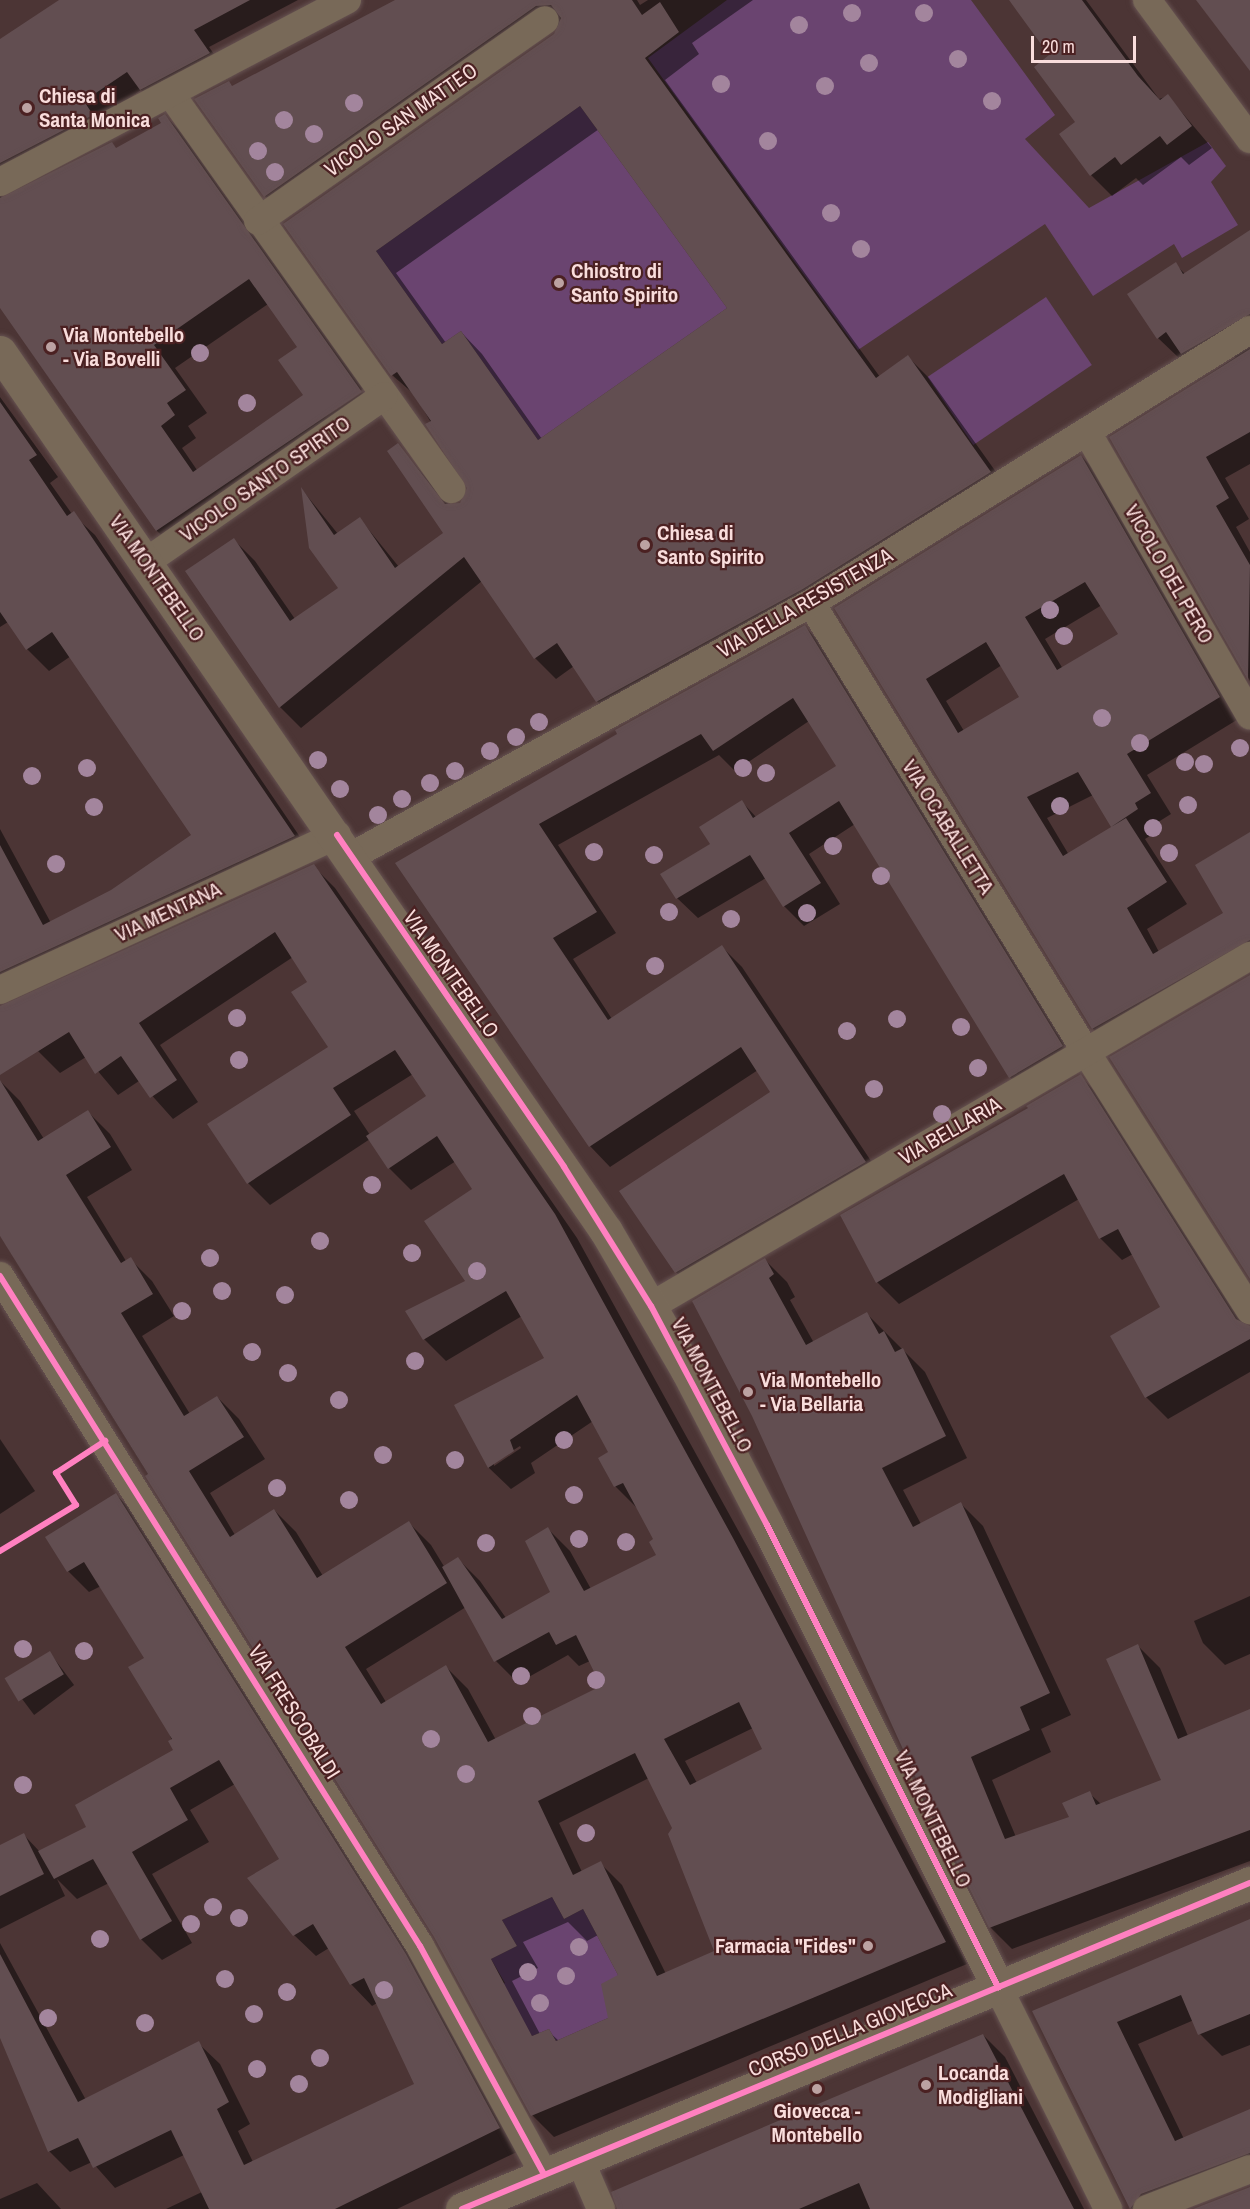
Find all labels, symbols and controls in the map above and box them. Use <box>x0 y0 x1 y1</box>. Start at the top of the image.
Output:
scale bar <box>1034 24 1139 62</box>
text: 20 m <box>1042 34 1075 59</box>
street label: VICOLO SAN MATTEO <box>320 58 482 182</box>
place label: Chiesa di Santa Monica <box>39 83 150 133</box>
marker: Chiesa di Santa Monica <box>20 101 34 115</box>
place label: Chiostro di Santo Spirito <box>571 258 678 308</box>
marker: Chiostro di Santo Spirito <box>552 276 566 290</box>
place label: Via Montebello - Via Bovelli <box>63 322 184 372</box>
marker: Via Montebello - Via Bovelli <box>44 340 58 354</box>
street label: VICOLO SANTO SPIRITO <box>175 411 355 547</box>
street label: VICOLO DEL PERO <box>1119 500 1219 648</box>
street label: VIA MONTEBELLO <box>104 509 210 647</box>
place label: Chiesa di Santo Spirito <box>657 520 764 570</box>
marker: Chiesa di Santo Spirito <box>638 538 652 552</box>
street label: VIA DELLA RESISTENZA <box>712 542 898 664</box>
street label: VIA OCABALLETTA <box>896 755 1000 899</box>
street label: VIA MENTANA <box>110 876 226 948</box>
street label: VIA MONTEBELLO <box>398 905 504 1043</box>
street label: VIA BELLARIA <box>894 1091 1006 1171</box>
street label: VIA MONTEBELLO <box>666 1313 758 1457</box>
place label: Via Montebello - Via Bellaria <box>760 1367 881 1417</box>
marker: Via Montebello - Via Bellaria <box>741 1385 755 1399</box>
street label: VIA FRESCOBALDI <box>242 1640 346 1784</box>
street label: VIA MONTEBELLO <box>889 1746 977 1892</box>
place label: Farmacia "Fides" <box>715 1933 856 1959</box>
marker: Farmacia "Fides" <box>861 1939 875 1953</box>
street label: CORSO DELLA GIOVECCA <box>744 1977 956 2083</box>
place label: Locanda Modigliani <box>938 2060 1023 2110</box>
marker: Locanda Modigliani <box>919 2078 933 2092</box>
marker: Giovecca - Montebello <box>810 2082 824 2096</box>
place label: Giovecca - Montebello <box>772 2098 862 2148</box>

